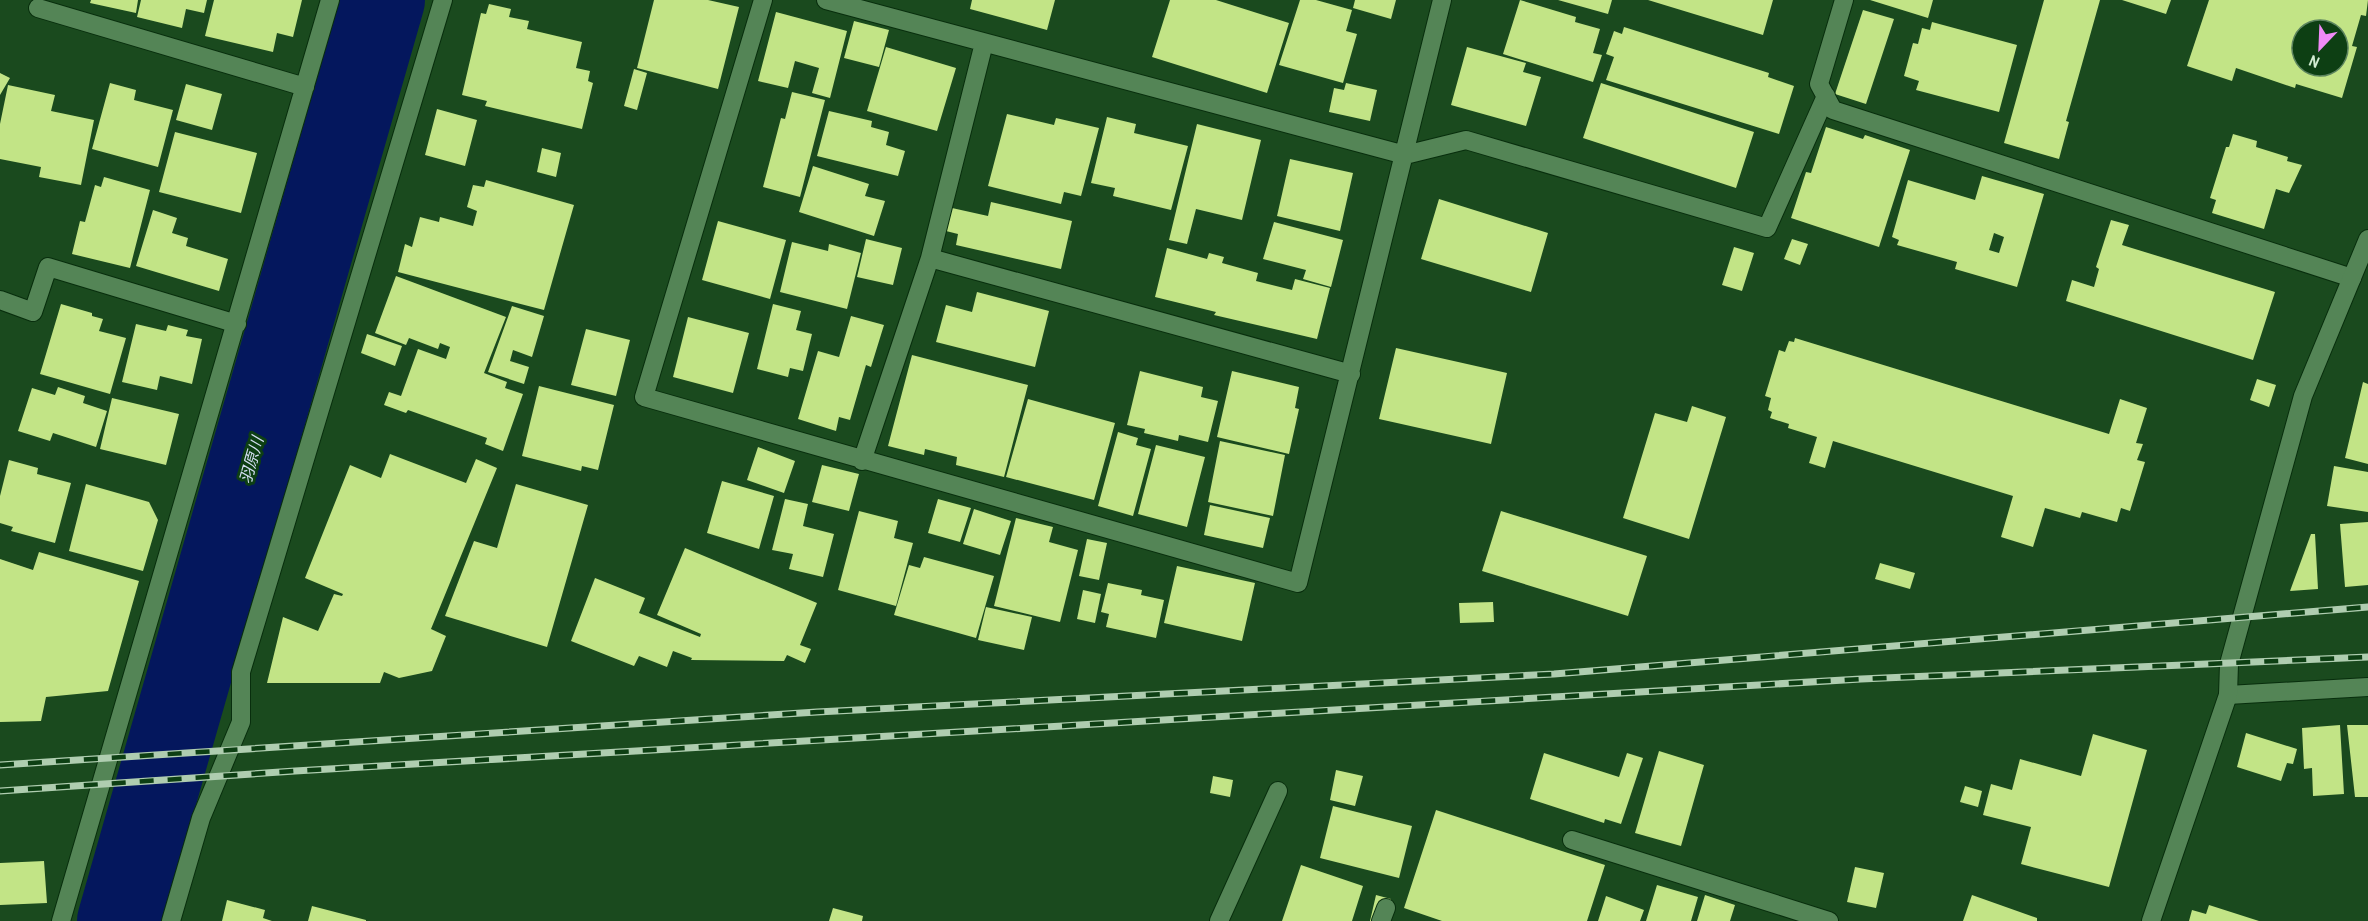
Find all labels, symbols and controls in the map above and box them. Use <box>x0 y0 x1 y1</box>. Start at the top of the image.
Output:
north arrow <box>2290 18 2350 78</box>
text: N <box>2305 50 2323 74</box>
water label: 羽原川 <box>234 432 269 486</box>

